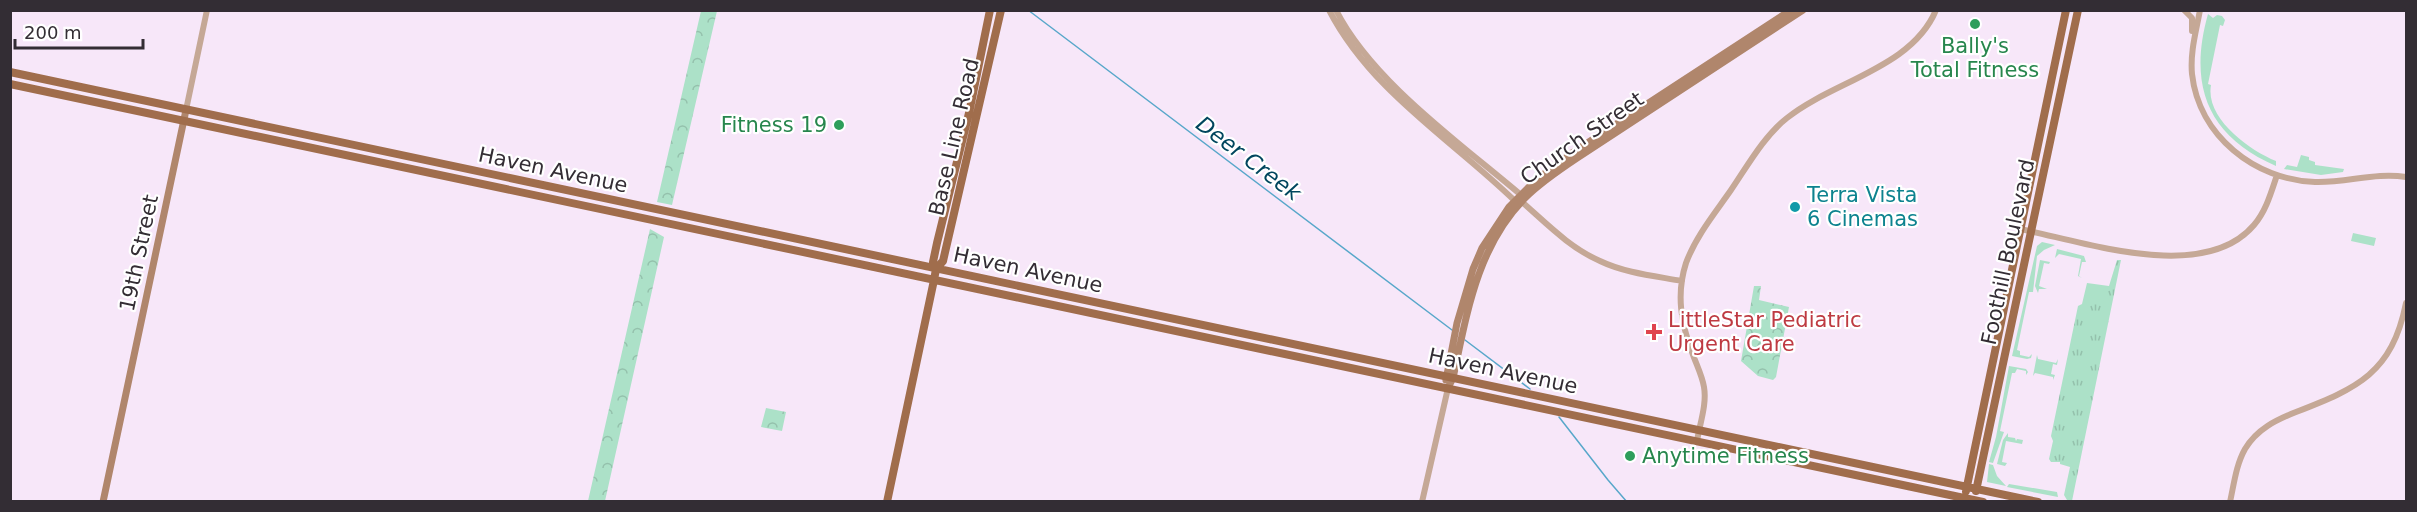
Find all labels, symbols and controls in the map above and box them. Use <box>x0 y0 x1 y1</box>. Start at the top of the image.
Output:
scale bar <box>15 12 142 50</box>
marker: Bally's Total Fitness <box>1968 17 1982 31</box>
text: 200 m <box>24 22 82 43</box>
place label: Bally's Total Fitness <box>1910 34 2039 82</box>
street label: Base Line Road <box>924 56 984 218</box>
street label: Church Street <box>1516 87 1648 189</box>
water label: Deer Creek <box>1192 111 1307 207</box>
place label: Fitness 19 <box>721 113 827 137</box>
marker: Fitness 19 <box>832 118 846 132</box>
street label: Haven Avenue <box>476 142 630 198</box>
street label: Foothill Boulevard <box>1977 157 2039 347</box>
place label: Terra Vista 6 Cinemas <box>1806 183 1918 231</box>
street label: 19th Street <box>115 192 163 314</box>
marker: Terra Vista 6 Cinemas <box>1788 200 1802 214</box>
street label: Haven Avenue <box>951 242 1105 298</box>
place label: LittleStar Pediatric Urgent Care <box>1668 308 1862 356</box>
marker: LittleStar Pediatric Urgent Care <box>1645 323 1663 341</box>
street label: Haven Avenue <box>1426 343 1580 399</box>
place label: Anytime Fitness <box>1642 444 1809 468</box>
marker: Anytime Fitness <box>1623 449 1637 463</box>

